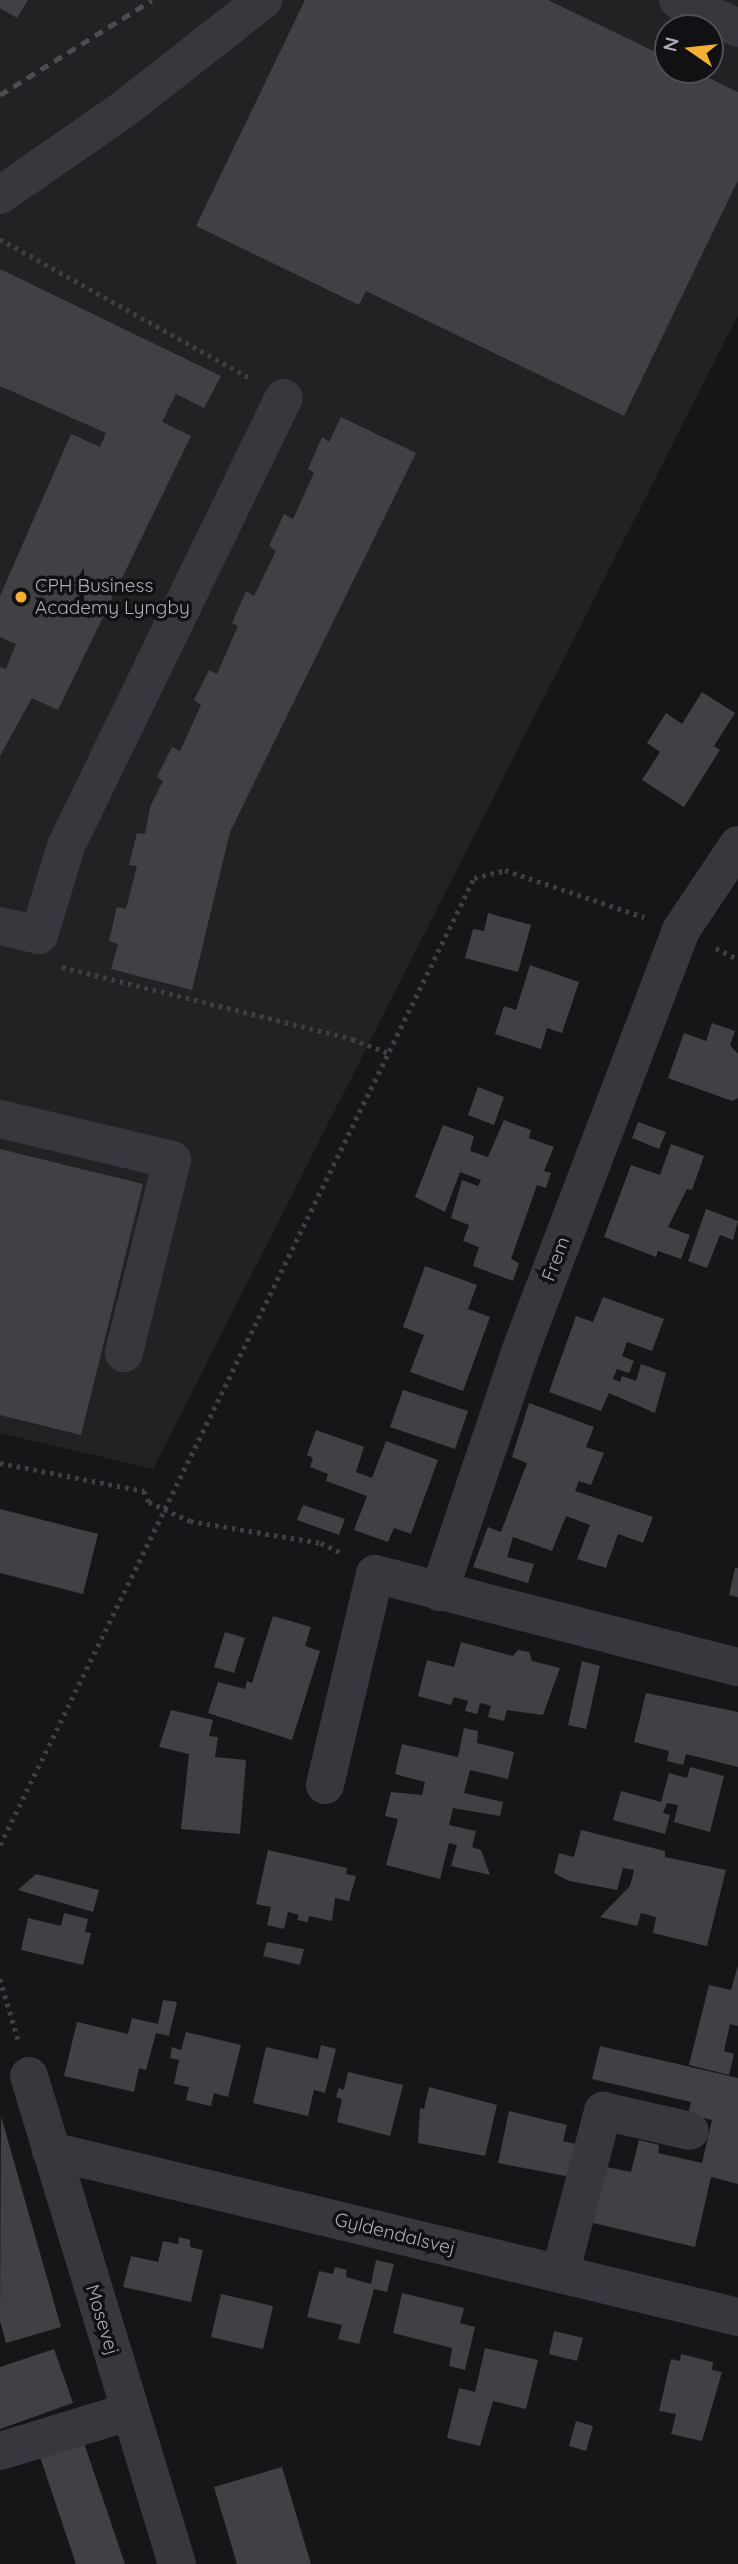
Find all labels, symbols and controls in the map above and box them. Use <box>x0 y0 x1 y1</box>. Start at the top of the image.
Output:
north arrow <box>654 14 724 84</box>
text: N <box>657 35 684 54</box>
place label: CPH Business Academy Lyngby <box>35 575 190 619</box>
marker: CPH Business Academy Lyngby <box>13 589 29 605</box>
street label: Frem <box>537 1234 575 1284</box>
street label: Gyldendalsvej <box>332 2208 458 2260</box>
street label: Mosevej <box>80 2282 124 2358</box>

